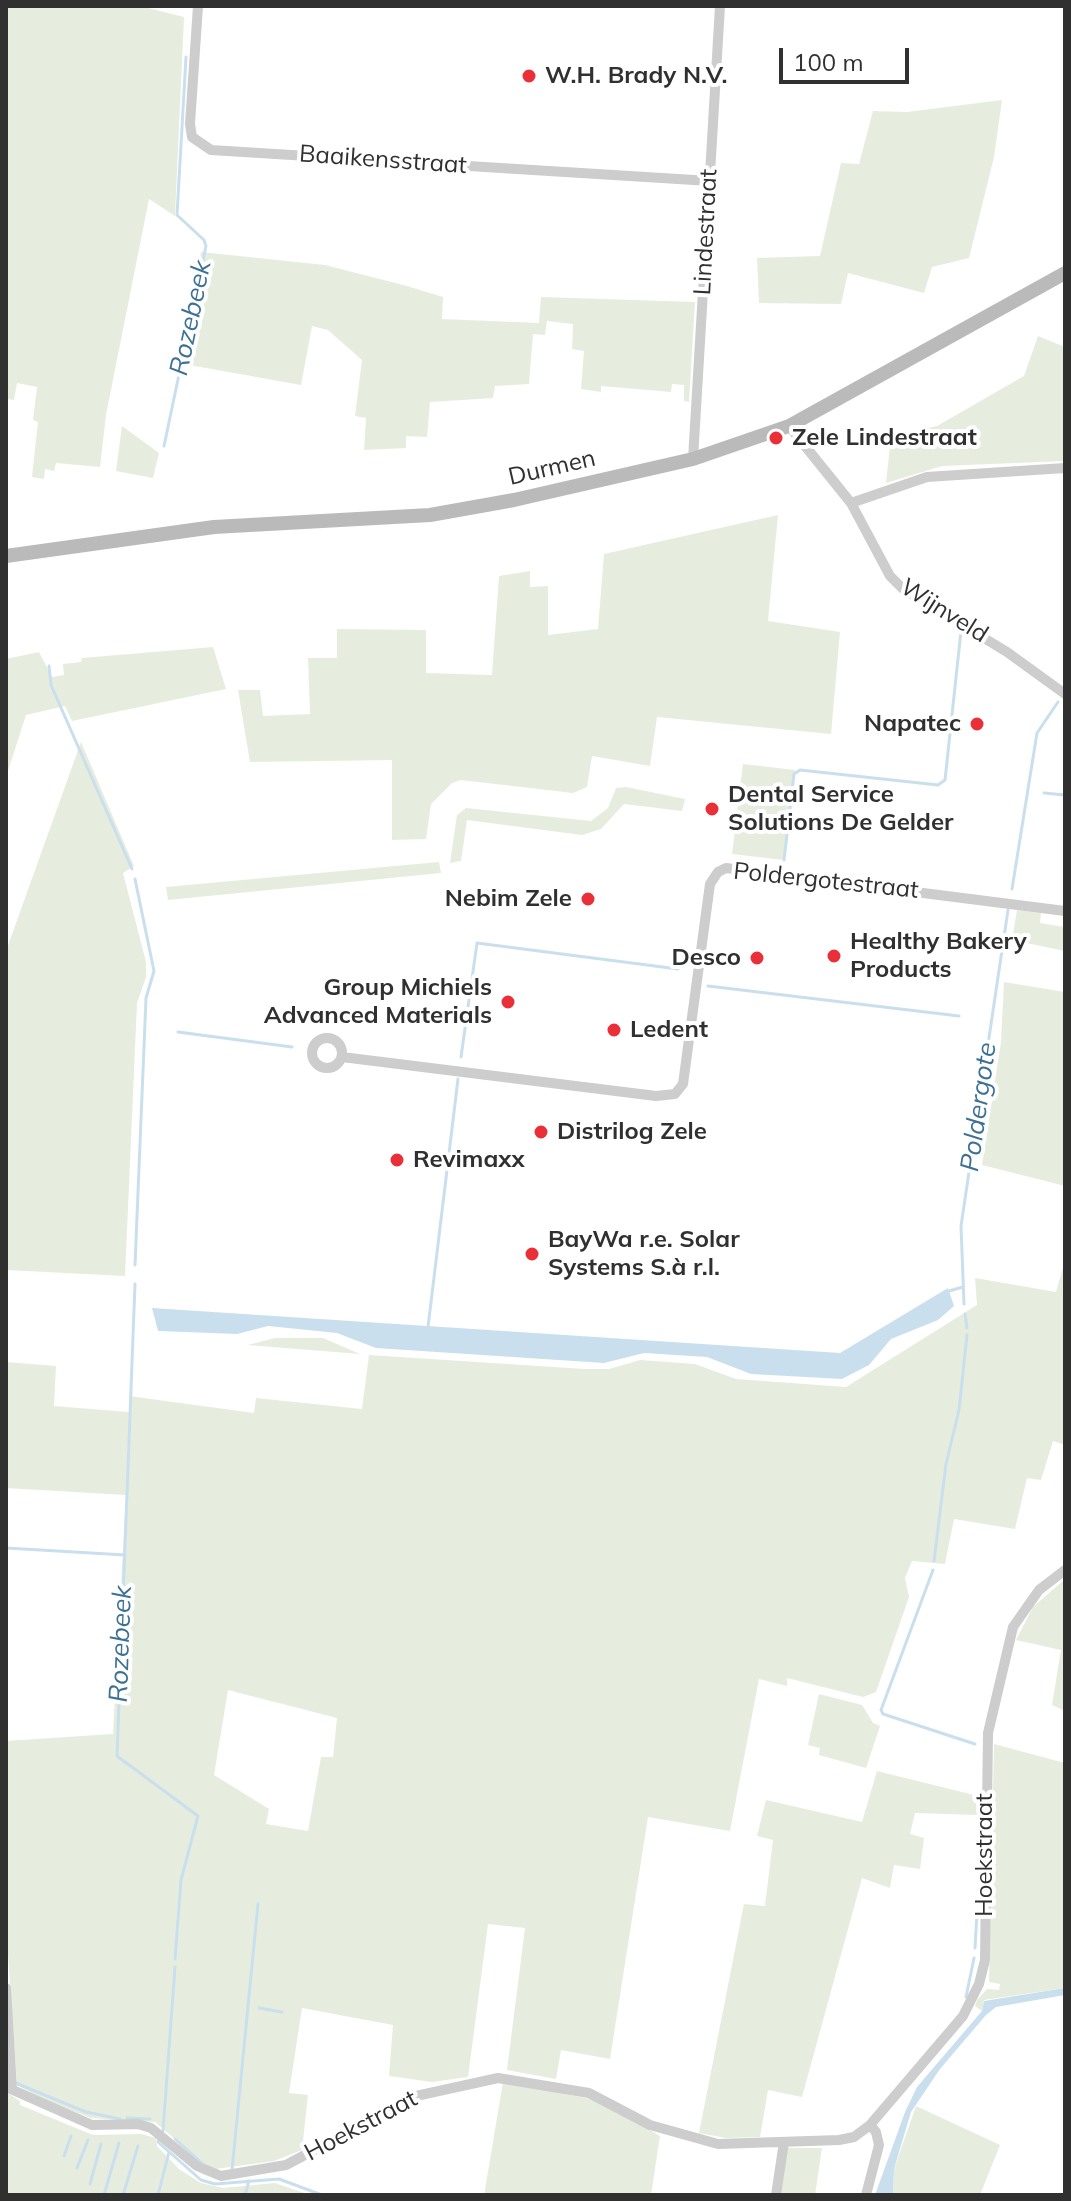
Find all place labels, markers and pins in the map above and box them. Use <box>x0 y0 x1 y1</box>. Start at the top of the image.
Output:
place label: W.H. Brady N.V. <box>545 62 728 90</box>
marker: W.H. Brady N.V. <box>520 67 538 85</box>
place label: Zele Lindestraat <box>792 424 977 452</box>
marker: Zele Lindestraat <box>767 429 785 447</box>
place label: Napatec <box>864 710 961 738</box>
marker: Napatec <box>968 715 986 733</box>
place label: Dental Service Solutions De Gelder <box>728 781 954 837</box>
marker: Dental Service Solutions De Gelder <box>703 800 721 818</box>
place label: Nebim Zele <box>445 885 572 913</box>
marker: Nebim Zele <box>579 890 597 908</box>
place label: Healthy Bakery Products <box>850 928 1027 984</box>
place label: Desco <box>671 944 741 972</box>
marker: Healthy Bakery Products <box>825 947 843 965</box>
marker: Desco <box>748 949 766 967</box>
place label: Group Michiels Advanced Materials <box>264 974 492 1030</box>
marker: Group Michiels Advanced Materials <box>499 993 517 1011</box>
place label: Ledent <box>630 1016 708 1044</box>
marker: Ledent <box>605 1021 623 1039</box>
place label: Distrilog Zele <box>557 1118 707 1146</box>
marker: Distrilog Zele <box>532 1123 550 1141</box>
place label: Revimaxx <box>413 1146 525 1174</box>
marker: Revimaxx <box>388 1151 406 1169</box>
place label: BayWa r.e. Solar Systems S.à r.l. <box>548 1226 740 1282</box>
marker: BayWa r.e. Solar Systems S.à r.l. <box>523 1245 541 1263</box>

